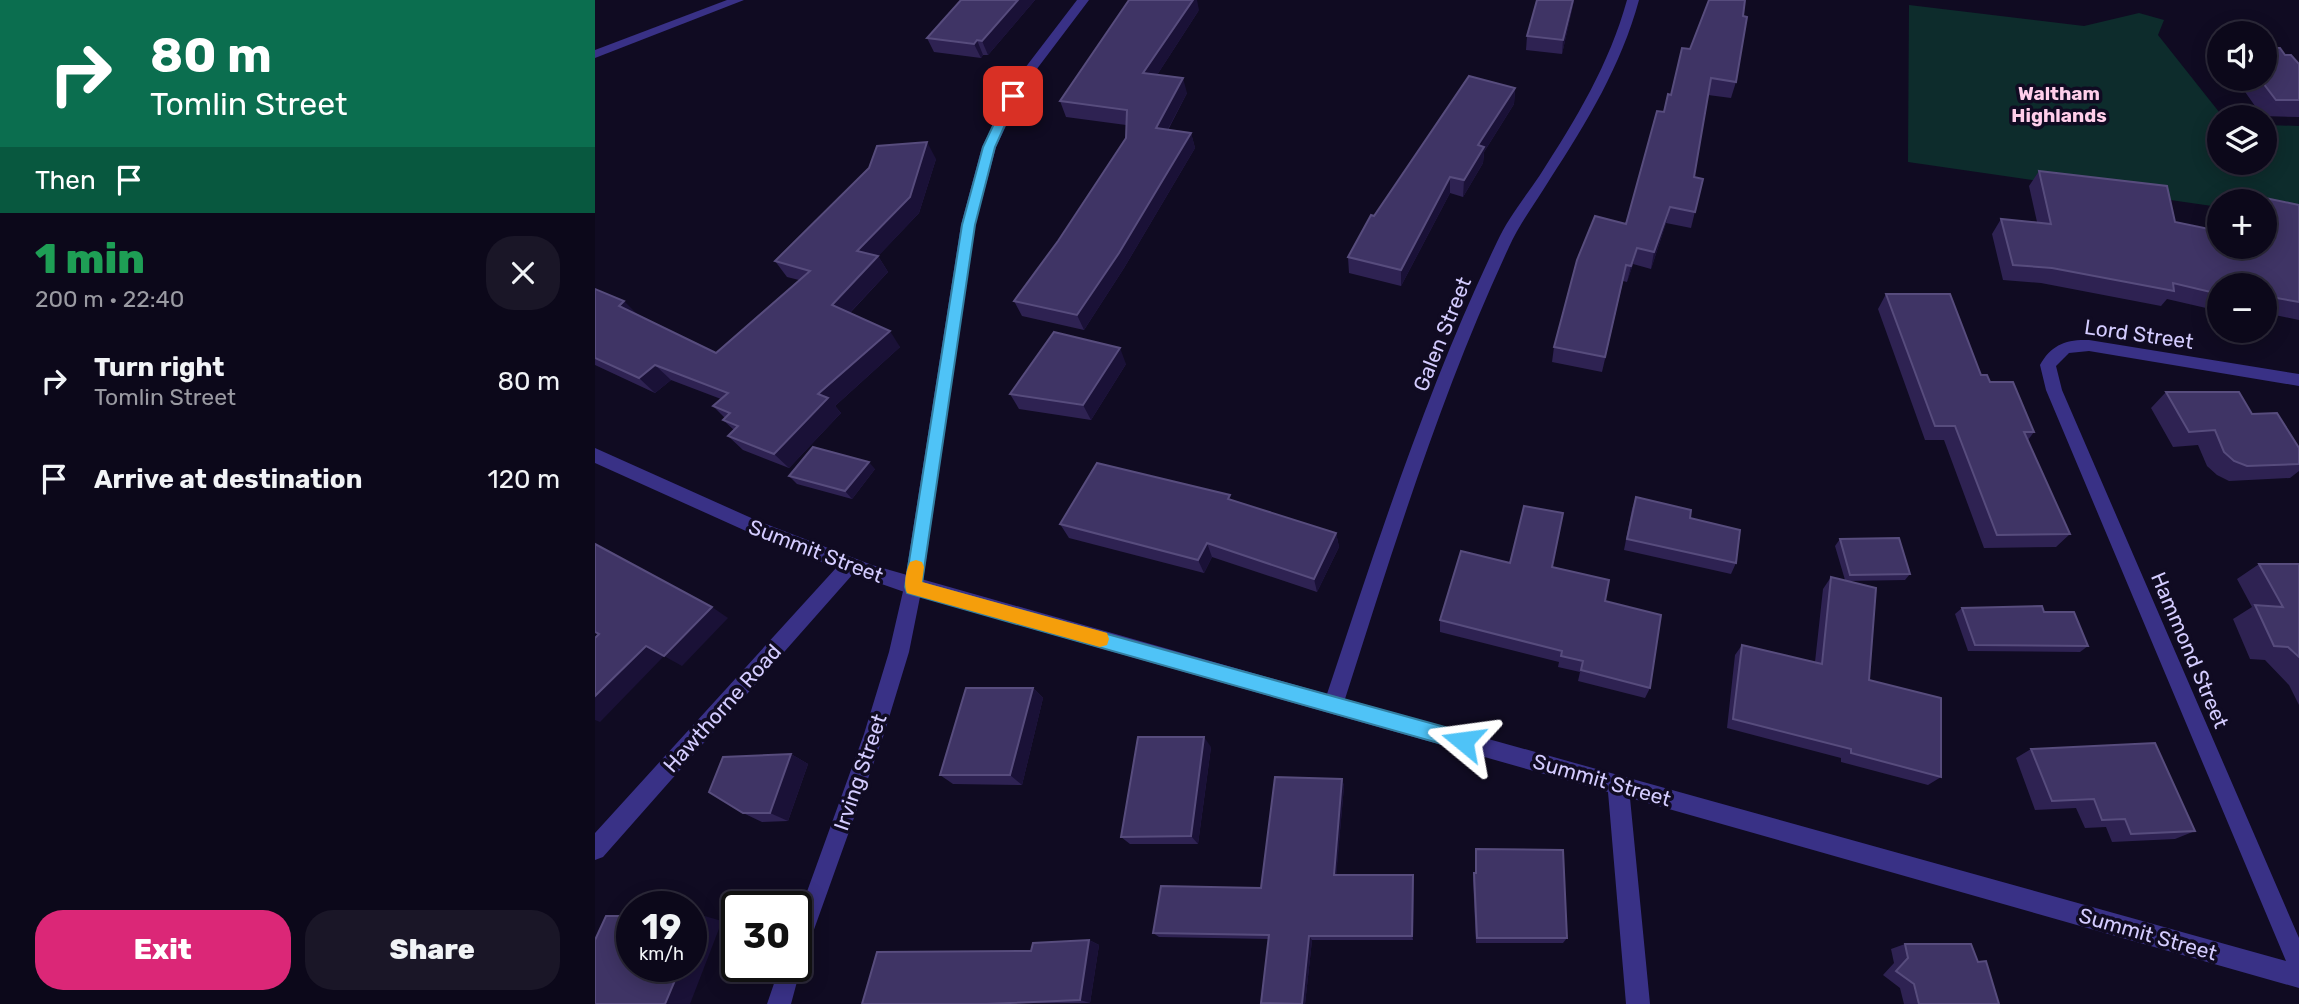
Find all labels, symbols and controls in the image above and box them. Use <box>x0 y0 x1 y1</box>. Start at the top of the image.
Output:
map controls <box>2207 21 2277 343</box>
button: sound <box>2207 21 2277 91</box>
text: 80 m <box>150 26 272 84</box>
icon: right <box>35 28 126 119</box>
pin <box>983 66 1043 126</box>
icon: arrive <box>994 77 1032 115</box>
district label: Waltham Highlands <box>2011 82 2107 127</box>
text: Tomlin Street <box>150 85 348 123</box>
button: layers <box>2207 105 2277 175</box>
icon: arrive <box>110 161 148 199</box>
text: Then <box>35 165 96 196</box>
button: + <box>2207 189 2277 259</box>
text: 1 min <box>35 234 145 284</box>
button: close <box>486 236 560 310</box>
street label: Galen Street <box>1408 273 1476 395</box>
button: − <box>2207 273 2277 343</box>
text: 200 m · 22:40 <box>35 285 184 313</box>
street label: Lord Street <box>2083 314 2195 354</box>
text: Turn right <box>94 352 224 383</box>
icon: right <box>35 362 73 400</box>
text: 80 m <box>497 366 560 397</box>
text: Tomlin Street <box>94 383 236 411</box>
icon: arrive <box>35 460 73 498</box>
text: Arrive at destination <box>94 464 362 495</box>
text: 120 m <box>488 464 560 495</box>
street label: Summit Street <box>745 514 887 588</box>
street label: Hammond Street <box>2146 568 2234 732</box>
street label: Hawthorne Road <box>658 639 786 777</box>
position arrow <box>1426 704 1500 778</box>
street label: Irving Street <box>828 710 892 834</box>
street label: Summit Street <box>1530 748 1674 812</box>
speed limit sign: 30 <box>721 891 812 982</box>
street label: Summit Street <box>2076 902 2220 966</box>
text: 19 <box>642 906 681 948</box>
button: Exit <box>35 910 291 990</box>
button: Share <box>305 910 560 990</box>
text: km/h <box>639 943 684 965</box>

